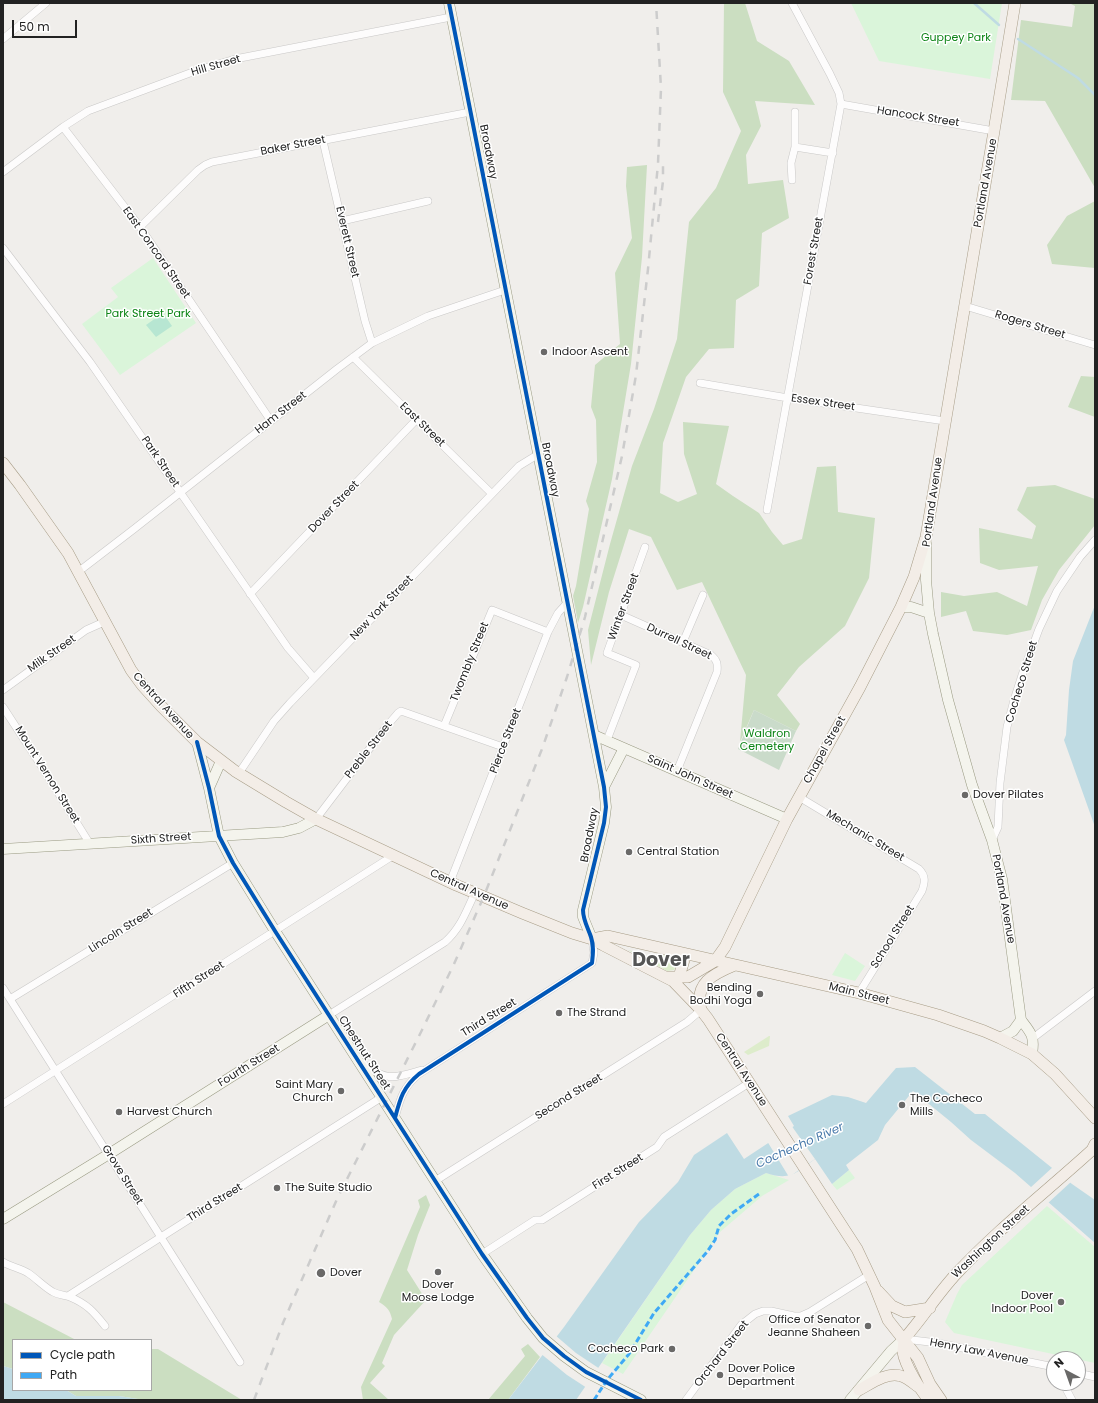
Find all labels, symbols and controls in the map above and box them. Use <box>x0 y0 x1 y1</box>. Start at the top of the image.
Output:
scale bar <box>14 12 79 38</box>
text: 50 m <box>19 18 50 35</box>
park label: Guppey Park <box>921 31 991 45</box>
street label: Hill Street <box>190 53 242 79</box>
street label: Hancock Street <box>876 104 960 130</box>
street label: Broadway <box>476 124 500 180</box>
street label: Baker Street <box>259 133 327 159</box>
street label: Portland Avenue <box>972 137 1000 229</box>
street label: East Concord Street <box>119 205 193 301</box>
street label: Everett Street <box>332 205 362 279</box>
street label: Forest Street <box>802 216 826 286</box>
park label: Park Street Park <box>105 307 191 321</box>
street label: Rogers Street <box>993 308 1067 342</box>
place label: Indoor Ascent <box>552 345 628 359</box>
marker: Indoor Ascent <box>539 347 549 357</box>
street label: Ham Street <box>253 389 309 437</box>
street label: Essex Street <box>790 392 856 414</box>
street label: East Street <box>397 400 447 450</box>
street label: Park Street <box>138 434 182 490</box>
street label: Broadway <box>538 442 562 498</box>
street label: Portland Avenue <box>920 456 946 548</box>
street label: Dover Street <box>306 478 362 536</box>
street label: Winter Street <box>606 572 642 642</box>
street label: New York Street <box>348 573 416 643</box>
street label: Twombly Street <box>448 620 492 704</box>
street label: Durrell Street <box>644 621 714 663</box>
street label: Milk Street <box>25 633 79 675</box>
street label: Cocheco Street <box>1003 639 1041 725</box>
street label: Central Avenue <box>130 670 196 742</box>
street label: Pierce Street <box>488 707 524 775</box>
street label: Chapel Street <box>801 714 849 786</box>
street label: Preble Street <box>342 719 396 781</box>
street label: Mount Vernon Street <box>12 724 82 826</box>
park label: Waldron Cemetery <box>740 727 794 753</box>
street label: Saint John Street <box>645 752 735 802</box>
place label: Dover Pilates <box>973 788 1044 802</box>
marker: Dover Pilates <box>960 790 970 800</box>
street label: Broadway <box>578 807 602 863</box>
street label: Mechanic Street <box>823 807 907 865</box>
street label: Sixth Street <box>130 830 192 848</box>
place label: Central Station <box>637 845 719 859</box>
marker: Central Station <box>624 847 634 857</box>
street label: Portland Avenue <box>989 853 1017 945</box>
street label: Central Avenue <box>428 867 510 913</box>
street label: School Street <box>868 903 918 971</box>
street label: Lincoln Street <box>87 906 155 956</box>
district label: Dover <box>632 950 690 972</box>
street label: Fifth Street <box>171 959 227 1001</box>
street label: Main Street <box>827 980 891 1008</box>
place label: Bending Bodhi Yoga <box>690 981 752 1007</box>
marker: Bending Bodhi Yoga <box>755 989 765 999</box>
street label: Third Street <box>459 996 519 1040</box>
place label: The Strand <box>567 1006 626 1020</box>
marker: The Strand <box>554 1008 564 1018</box>
street label: Chestnut Street <box>335 1014 393 1092</box>
street label: Central Avenue <box>712 1031 770 1109</box>
street label: Fourth Street <box>216 1042 282 1090</box>
street label: Second Street <box>533 1071 605 1123</box>
place label: Saint Mary Church <box>275 1078 333 1104</box>
marker: Saint Mary Church <box>336 1086 346 1096</box>
place label: The Cocheco Mills <box>910 1092 983 1118</box>
marker: The Cocheco Mills <box>897 1100 907 1110</box>
place label: Harvest Church <box>127 1105 212 1119</box>
marker: Harvest Church <box>114 1107 124 1117</box>
water label: Cochecho River <box>754 1120 846 1172</box>
street label: Grove Street <box>98 1143 146 1207</box>
street label: First Street <box>590 1151 646 1193</box>
street label: Third Street <box>185 1181 245 1225</box>
place label: The Suite Studio <box>285 1181 372 1195</box>
marker: The Suite Studio <box>272 1183 282 1193</box>
street label: Washington Street <box>949 1203 1033 1281</box>
place label: Dover <box>330 1266 362 1280</box>
marker: Dover <box>315 1267 327 1279</box>
marker: Dover Moose Lodge <box>433 1267 443 1277</box>
place label: Dover Moose Lodge <box>402 1278 474 1304</box>
place label: Dover Indoor Pool <box>992 1289 1053 1315</box>
marker: Dover Indoor Pool <box>1056 1297 1066 1307</box>
place label: Office of Senator Jeanne Shaheen <box>767 1313 860 1339</box>
street label: Orchard Street <box>692 1318 752 1390</box>
marker: Office of Senator Jeanne Shaheen <box>863 1321 873 1331</box>
street label: Henry Law Avenue <box>929 1336 1029 1368</box>
legend <box>12 1339 152 1391</box>
place label: Cocheco Park <box>588 1342 664 1356</box>
marker: Cocheco Park <box>667 1344 677 1354</box>
text: Cycle path <box>50 1346 115 1363</box>
north arrow <box>1046 1351 1086 1391</box>
text: N <box>1050 1354 1067 1371</box>
place label: Dover Police Department <box>728 1362 795 1388</box>
text: Path <box>50 1366 77 1383</box>
marker: Dover Police Department <box>715 1370 725 1380</box>

